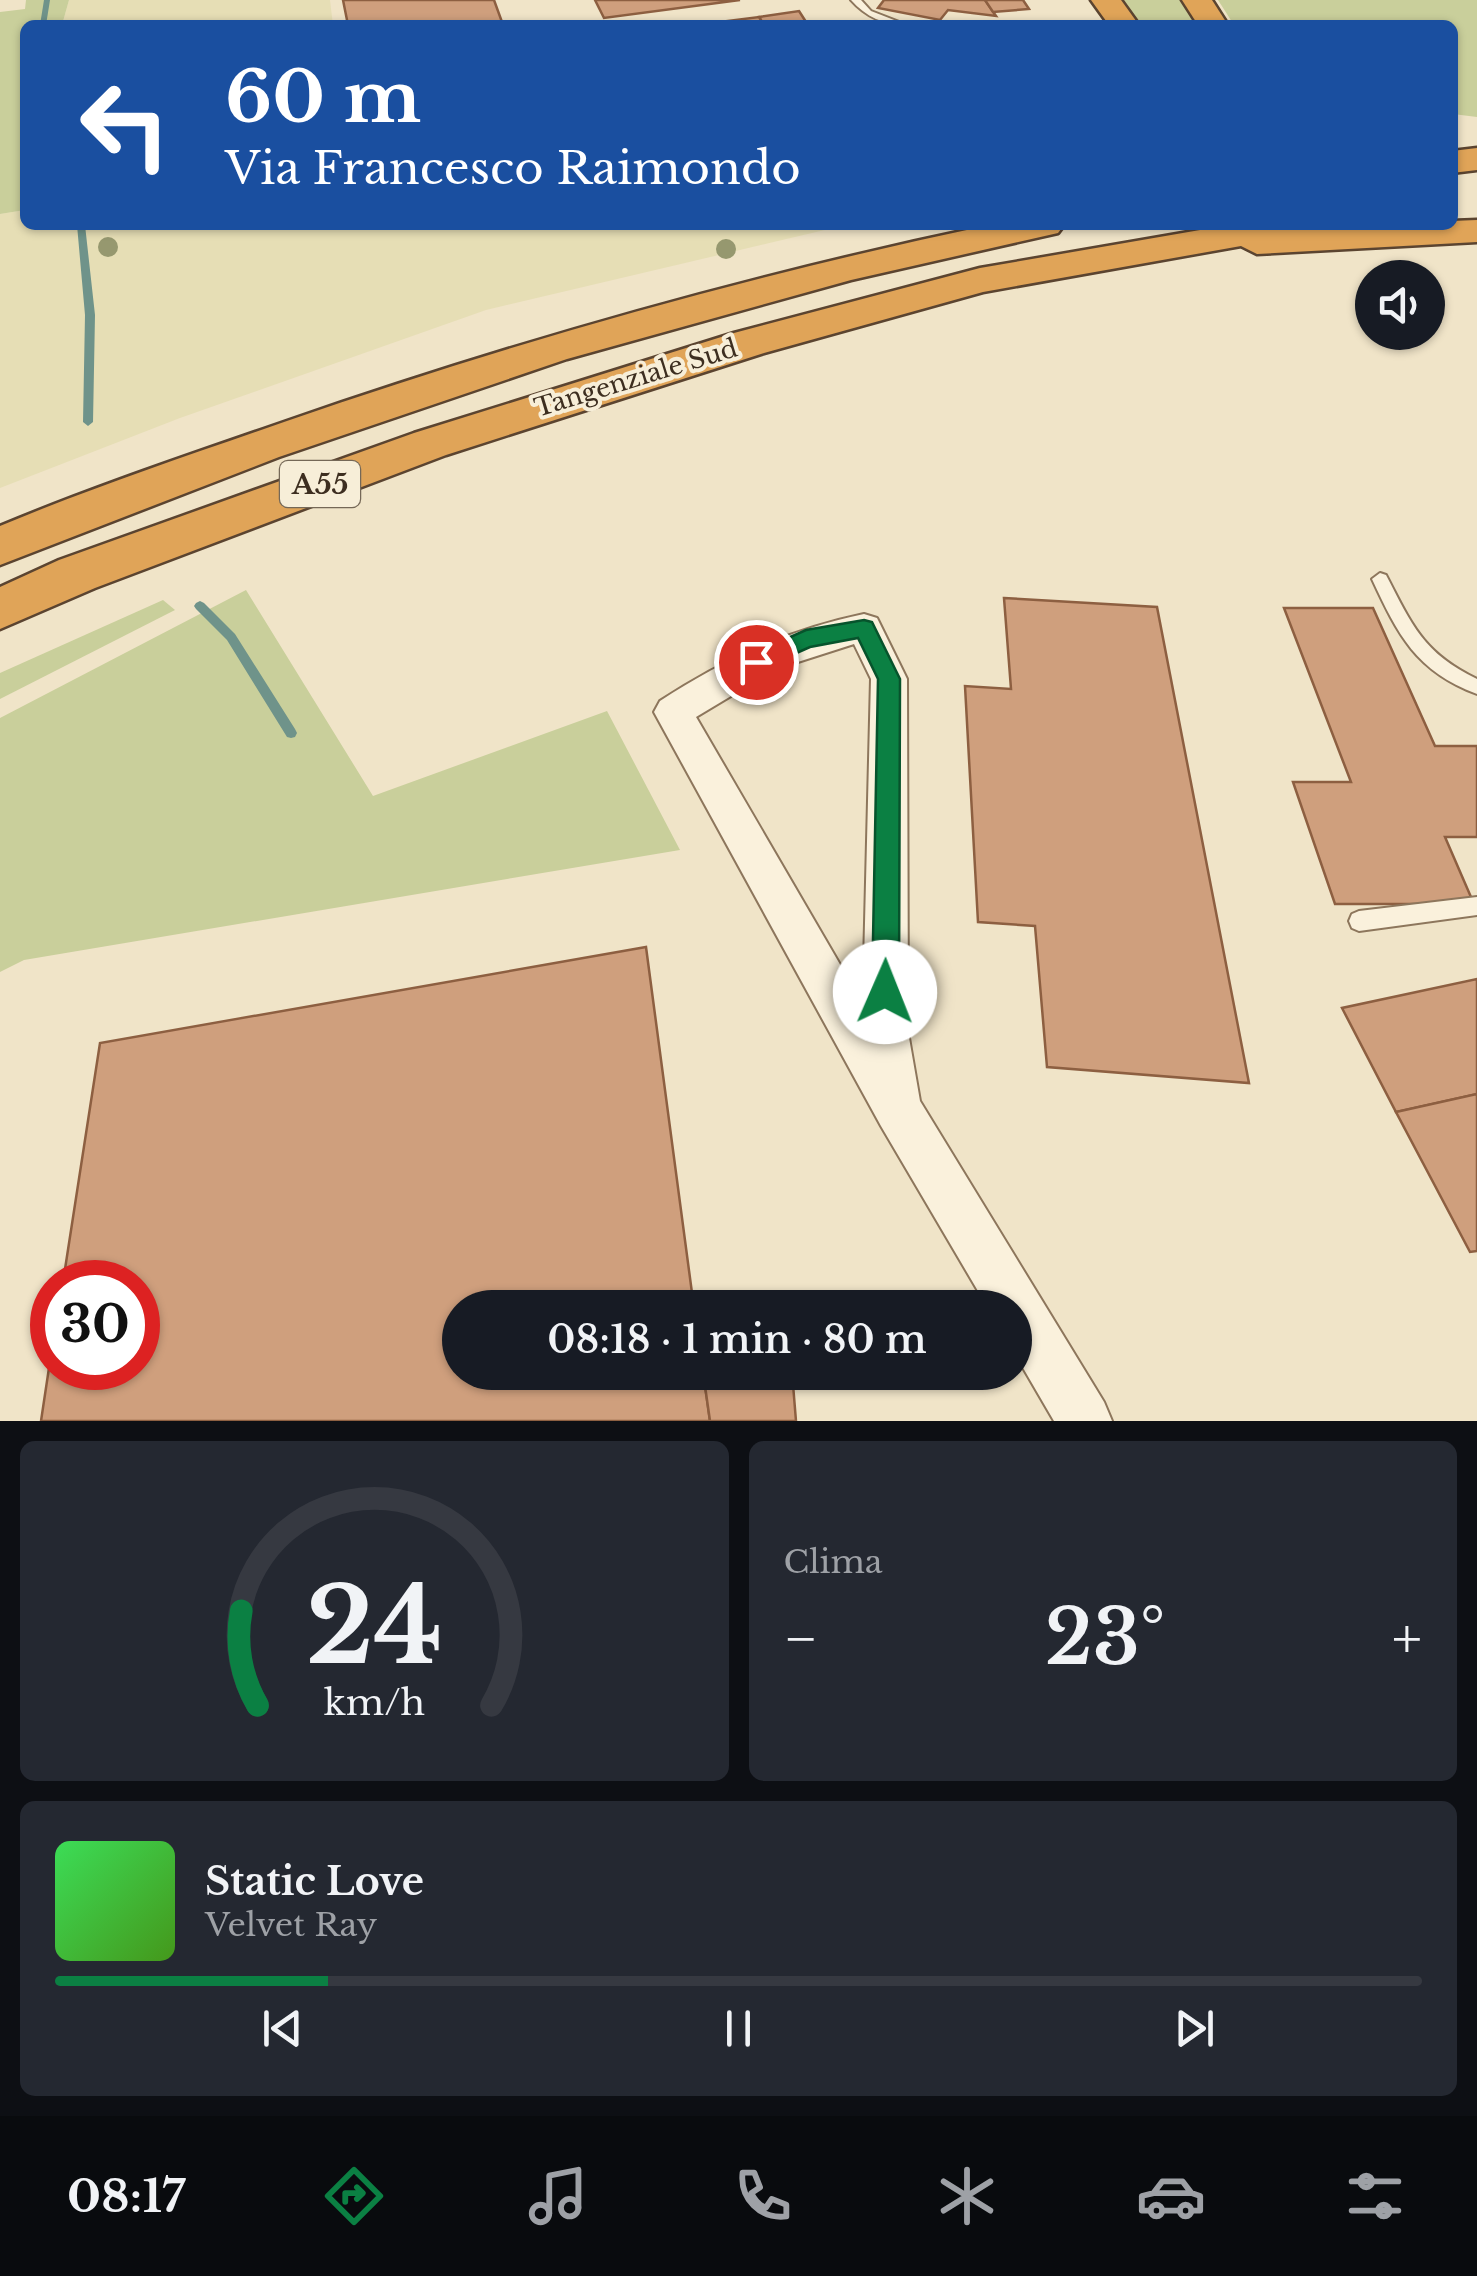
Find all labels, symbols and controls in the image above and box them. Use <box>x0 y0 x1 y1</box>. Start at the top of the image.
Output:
text: 60 m <box>225 54 421 141</box>
icon: left <box>60 60 190 190</box>
text: Via Francesco Raimondo <box>225 140 801 196</box>
map controls <box>1355 260 1445 350</box>
button: sound <box>1355 260 1445 350</box>
street label: Tangenziale Sud <box>531 332 741 424</box>
road number: A55 <box>280 461 360 507</box>
pin <box>714 620 799 705</box>
icon: arrive <box>729 635 784 690</box>
position arrow <box>833 940 937 1044</box>
speed limit sign: 30 <box>30 1260 160 1390</box>
text: 08:18 · 1 min · 80 m <box>547 1316 927 1363</box>
text: Clima <box>784 1542 883 1582</box>
text: 24 <box>306 1562 443 1691</box>
text: 23° <box>1045 1591 1165 1684</box>
text: − <box>784 1605 818 1673</box>
text: + <box>1392 1605 1422 1673</box>
text: km/h <box>324 1680 425 1725</box>
text: Static Love <box>205 1858 424 1905</box>
text: Velvet Ray <box>205 1905 377 1945</box>
icon: previous <box>255 2001 310 2056</box>
icon: pause <box>711 2001 766 2056</box>
icon: next <box>1167 2001 1222 2056</box>
icon: directions <box>319 2161 389 2231</box>
icon: music <box>523 2161 593 2231</box>
icon: phone <box>728 2161 798 2231</box>
icon: climate <box>932 2161 1002 2231</box>
icon: car <box>1136 2161 1206 2231</box>
icon: filters <box>1340 2161 1410 2231</box>
text: 08:17 <box>67 2168 185 2224</box>

